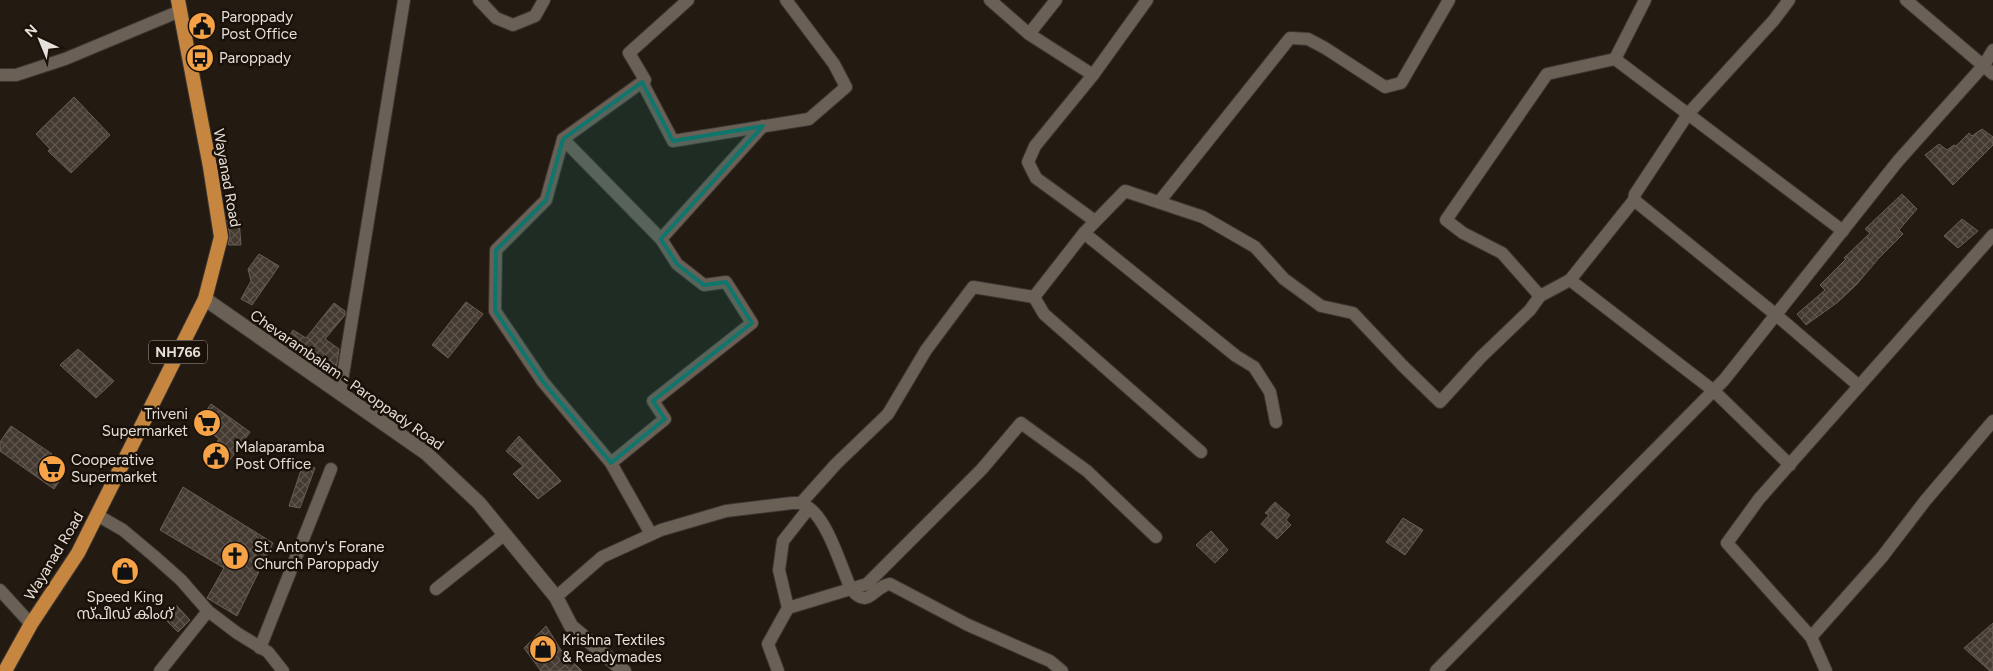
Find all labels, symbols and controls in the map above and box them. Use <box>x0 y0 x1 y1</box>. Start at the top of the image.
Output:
place label: Paroppady Post Office <box>221 8 297 43</box>
public building icon: Paroppady Post Office <box>187 11 217 41</box>
north arrow <box>15 15 65 65</box>
text: N <box>22 21 41 41</box>
bus stop icon: Paroppady <box>185 43 215 73</box>
place label: Paroppady <box>219 49 291 67</box>
street label: Wayanad Road <box>209 127 245 229</box>
street label: Chevarambalam - Paroppady Road <box>247 306 447 454</box>
road number: NH766 <box>149 341 207 364</box>
place label: Triveni Supermarket <box>102 405 188 440</box>
supermarket icon: Triveni Supermarket <box>192 408 222 438</box>
place label: Malaparamba Post Office <box>235 438 325 473</box>
public building icon: Malaparamba Post Office <box>201 441 231 471</box>
place label: Cooperative Supermarket <box>71 451 157 486</box>
supermarket icon: Cooperative Supermarket <box>37 454 67 484</box>
street label: Wayanad Road <box>21 509 87 603</box>
place label: St. Antony's Forane Church Paroppady <box>254 538 384 573</box>
church icon: St. Antony's Forane Church Paroppady <box>220 541 250 571</box>
shop icon: Speed King സ്പീഡ് കിംഗ് <box>110 556 140 586</box>
place label: Speed King സ്പീഡ് കിംഗ് <box>77 588 175 623</box>
place label: Krishna Textiles & Readymades <box>562 631 665 666</box>
shop icon: Krishna Textiles & Readymades <box>528 634 558 664</box>

